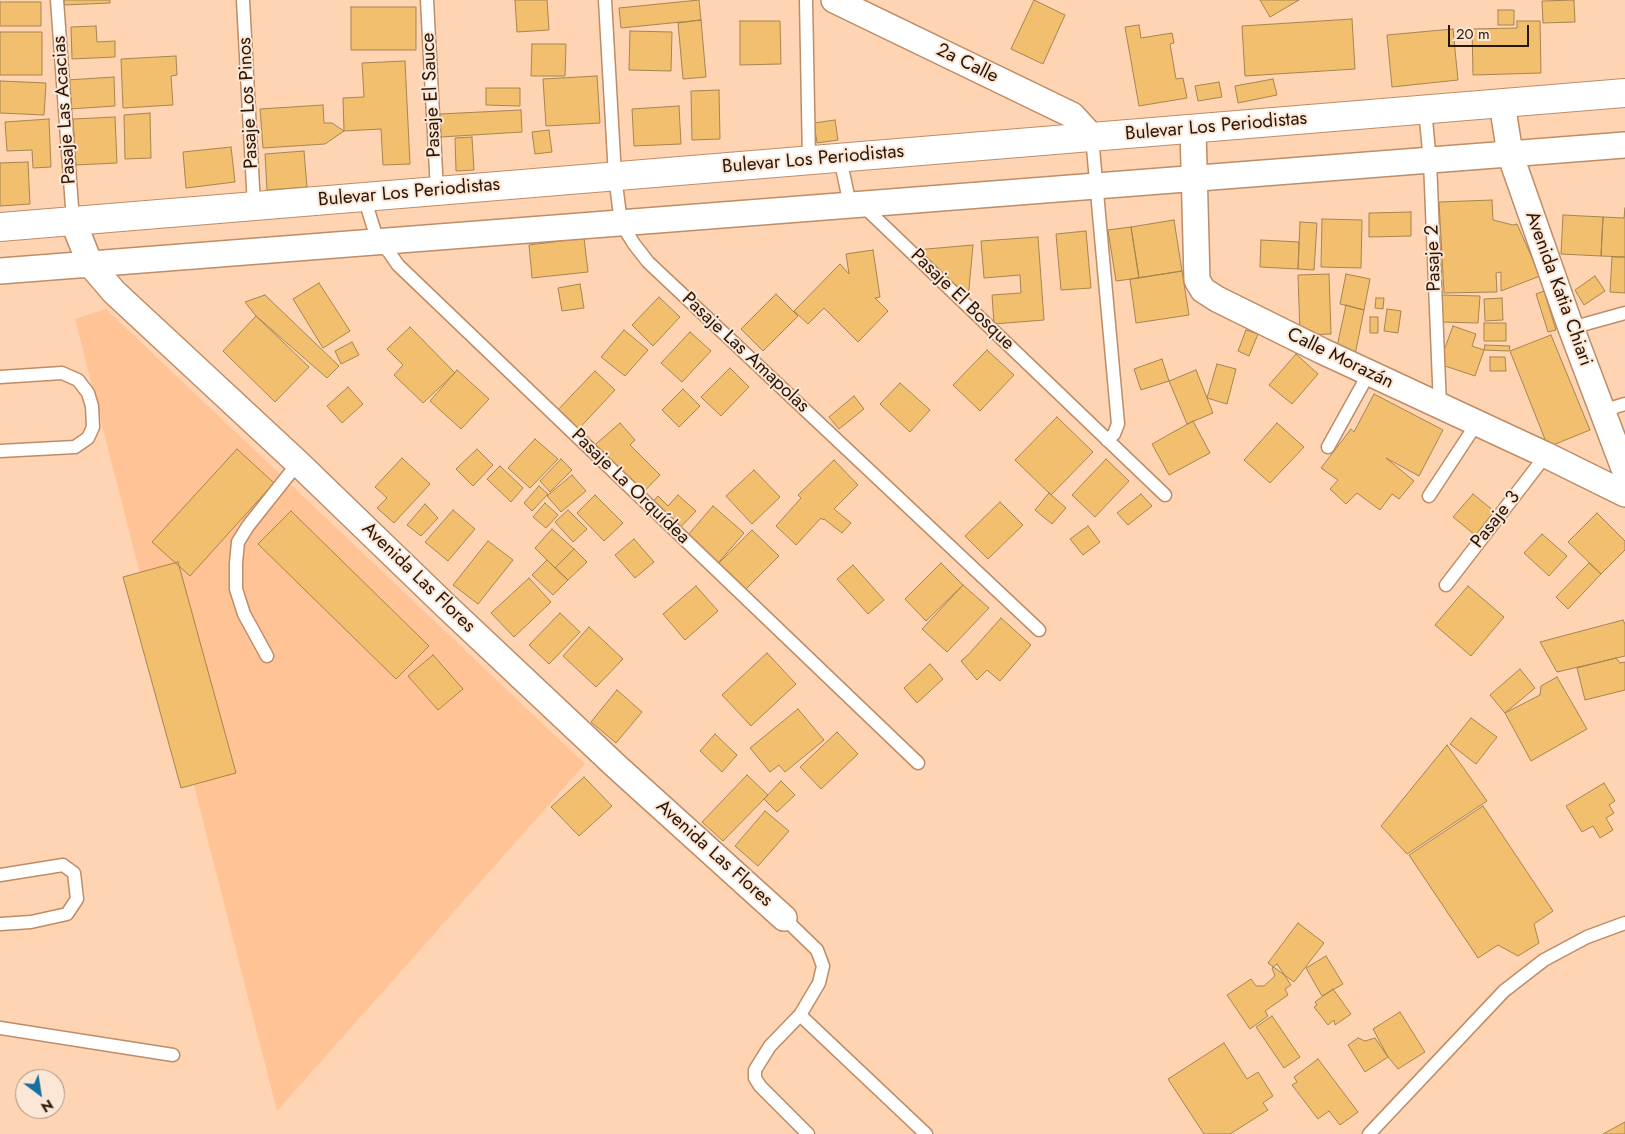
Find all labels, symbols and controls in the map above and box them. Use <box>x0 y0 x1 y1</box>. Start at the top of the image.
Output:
scale bar <box>1450 15 1531 47</box>
text: 20 m <box>1456 23 1490 45</box>
street label: Pasaje El Sauce <box>417 32 447 158</box>
street label: Pasaje Las Acacias <box>48 35 82 185</box>
street label: Pasaje Los Pinos <box>234 37 264 169</box>
street label: 2a Calle <box>932 39 1002 89</box>
street label: Bulevar Los Periodistas <box>1124 108 1308 146</box>
street label: Bulevar Los Periodistas <box>721 141 905 179</box>
street label: Bulevar Los Periodistas <box>317 174 501 212</box>
street label: Avenida Katia Chiari <box>1519 209 1597 369</box>
street label: Pasaje 2 <box>1421 224 1447 292</box>
street label: Pasaje El Bosque <box>905 245 1019 355</box>
street label: Pasaje Las Amapolas <box>677 288 813 418</box>
street label: Calle Morazán <box>1283 323 1397 395</box>
street label: Pasaje La Orquídea <box>566 425 694 549</box>
street label: Pasaje 3 <box>1467 487 1525 553</box>
street label: Avenida Las Flores <box>356 518 480 638</box>
street label: Avenida Las Flores <box>651 796 777 912</box>
north arrow <box>15 1069 65 1119</box>
text: N <box>37 1095 57 1117</box>

